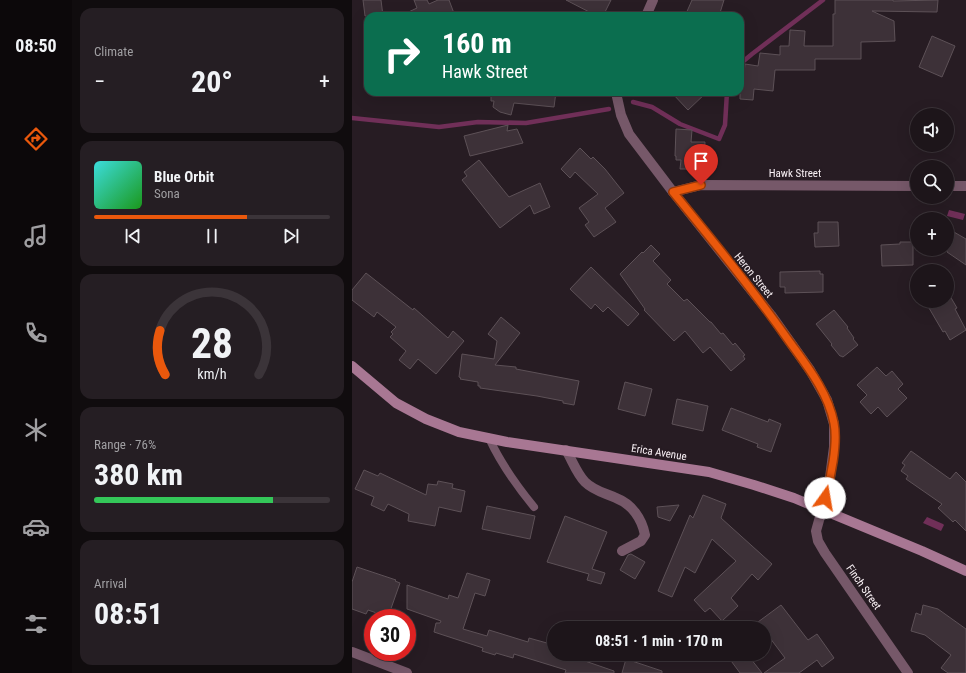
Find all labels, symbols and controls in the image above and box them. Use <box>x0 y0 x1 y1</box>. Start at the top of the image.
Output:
text: 160 m <box>442 27 512 60</box>
icon: right <box>376 28 428 80</box>
text: 08:50 <box>15 35 57 56</box>
text: Climate <box>94 44 133 59</box>
text: Hawk Street <box>442 61 528 82</box>
text: 20° <box>191 64 233 99</box>
text: − <box>94 69 105 94</box>
text: + <box>319 69 330 94</box>
map controls <box>910 108 954 308</box>
button: sound <box>910 108 954 152</box>
icon: directions <box>22 125 50 153</box>
pin <box>684 144 718 185</box>
icon: arrive <box>690 150 712 172</box>
button: search <box>910 160 954 204</box>
street label: Hawk Street <box>769 167 821 180</box>
text: Blue Orbit <box>154 168 214 186</box>
text: Sona <box>154 186 180 201</box>
button: + <box>910 212 954 256</box>
icon: music <box>22 222 50 250</box>
icon: previous <box>122 225 144 247</box>
icon: pause <box>201 225 223 247</box>
icon: next <box>280 225 302 247</box>
street label: Heron Street <box>731 250 776 301</box>
button: − <box>910 264 954 308</box>
text: 28 <box>191 318 233 367</box>
icon: phone <box>22 319 50 347</box>
text: km/h <box>197 365 227 381</box>
icon: climate <box>22 416 50 444</box>
text: Range · 76% <box>94 437 156 452</box>
street label: Erica Avenue <box>630 442 688 463</box>
text: 380 km <box>94 457 183 492</box>
position arrow <box>804 477 846 519</box>
icon: car <box>22 513 50 541</box>
street label: Finch Street <box>843 562 884 612</box>
text: Arrival <box>94 576 127 591</box>
text: 08:51 <box>94 596 163 631</box>
speed limit sign: 30 <box>364 609 416 661</box>
icon: filters <box>22 610 50 638</box>
text: 08:51 · 1 min · 170 m <box>595 632 723 650</box>

